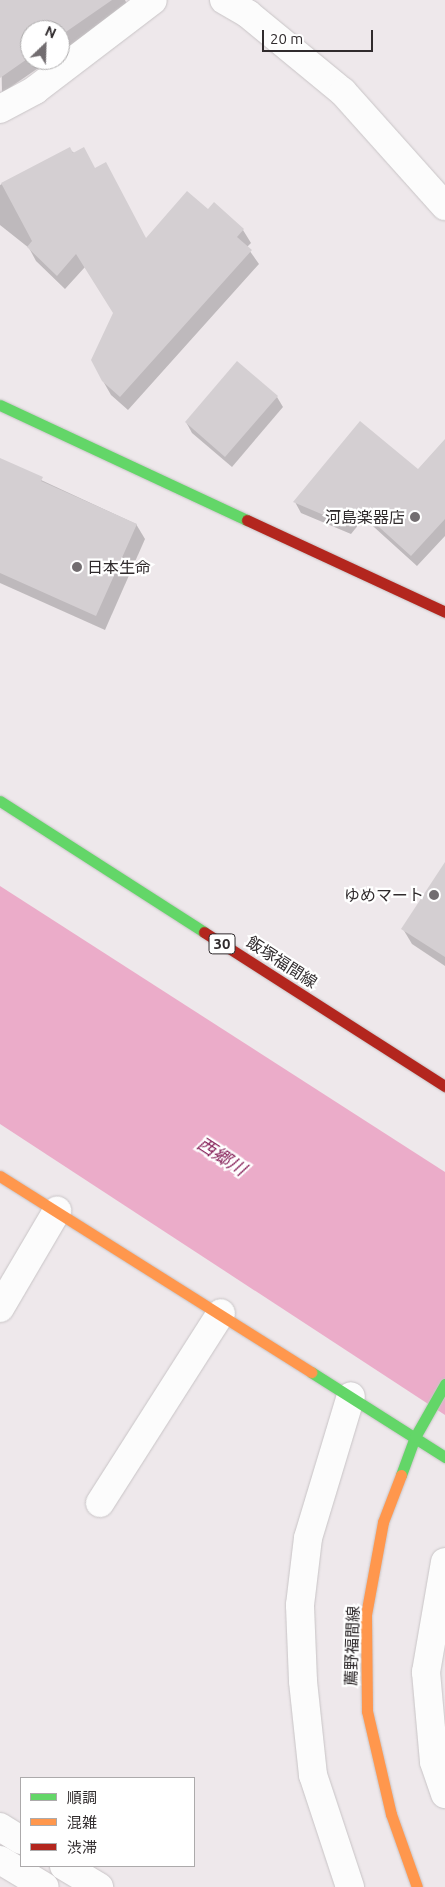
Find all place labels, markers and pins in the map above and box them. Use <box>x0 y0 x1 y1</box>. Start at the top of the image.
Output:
place label: 河島楽器店 <box>325 507 405 527</box>
marker: 河島楽器店 <box>409 511 421 523</box>
place label: 日本生命 <box>87 557 151 577</box>
marker: 日本生命 <box>71 561 83 573</box>
place label: ゆめマート <box>344 885 424 905</box>
marker: ゆめマート <box>428 889 440 901</box>

